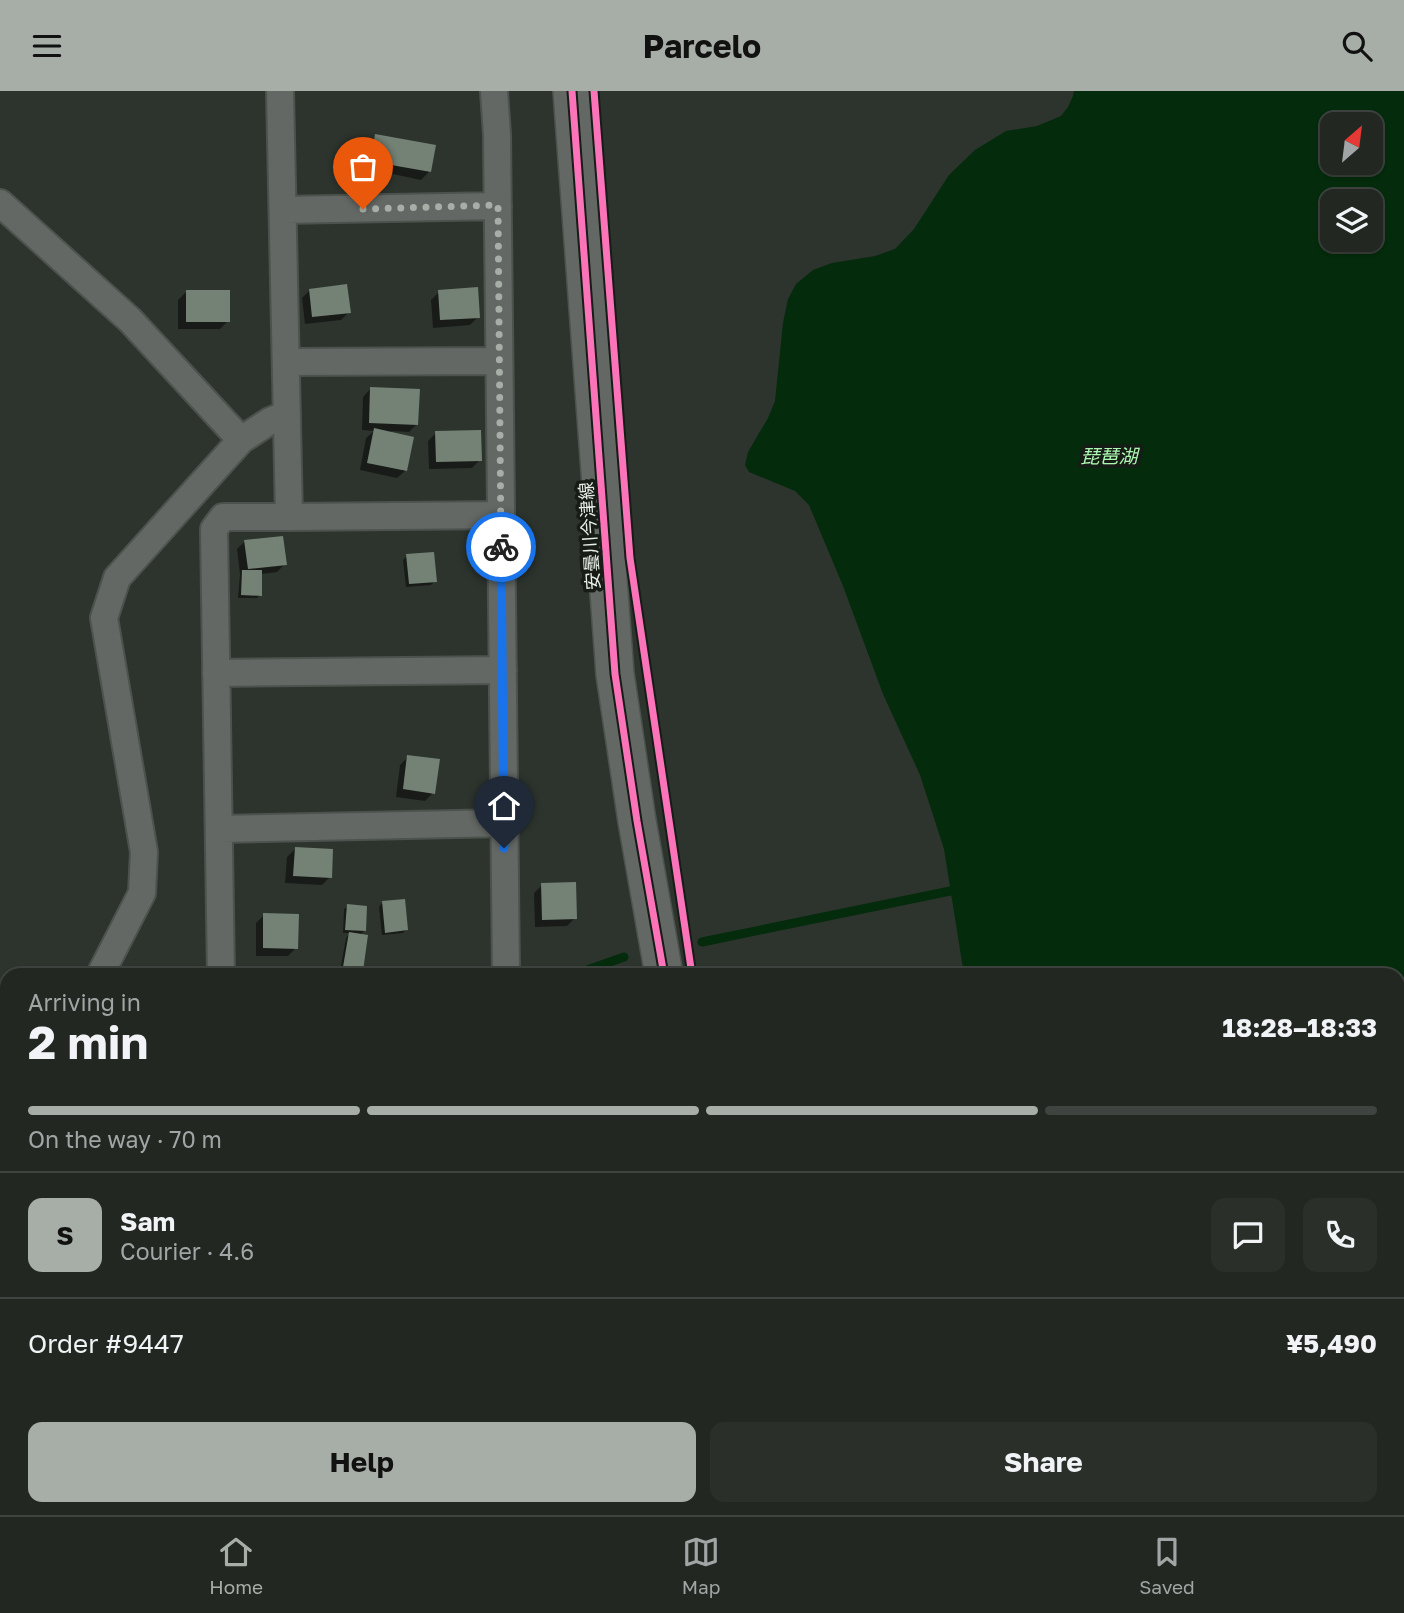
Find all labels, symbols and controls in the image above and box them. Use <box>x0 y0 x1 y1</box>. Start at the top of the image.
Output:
icon: menu <box>28 27 66 65</box>
text: Parcelo <box>643 27 761 65</box>
icon: search <box>1338 27 1376 65</box>
north arrow <box>1320 112 1382 175</box>
map controls <box>1320 112 1383 252</box>
pin <box>333 137 393 209</box>
icon: bag <box>344 148 382 186</box>
button: layers <box>1320 189 1383 252</box>
water label: 琵琶湖 <box>1080 444 1140 467</box>
street label: 安曇川今津線 <box>574 481 604 591</box>
courier <box>466 512 536 582</box>
icon: bike <box>482 528 520 566</box>
pin <box>474 776 534 848</box>
icon: home <box>485 787 523 825</box>
text: Arriving in <box>28 988 141 1016</box>
text: 18:28–18:33 <box>1222 1012 1377 1043</box>
text: 2 min <box>28 1014 148 1069</box>
text: On the way · 70 m <box>28 1125 222 1153</box>
button: chat <box>1211 1198 1285 1272</box>
button: phone <box>1303 1198 1377 1272</box>
text: Sam <box>120 1206 175 1237</box>
text: S <box>56 1220 74 1251</box>
text: Courier · 4.6 <box>120 1237 254 1265</box>
text: Order #9447 <box>28 1328 184 1359</box>
text: ¥5,490 <box>1286 1328 1377 1359</box>
button: Help <box>28 1422 696 1502</box>
button: Share <box>710 1422 1377 1502</box>
tab: Home <box>209 1533 263 1598</box>
tab: Map <box>682 1533 720 1598</box>
tab: Saved <box>1139 1533 1195 1598</box>

